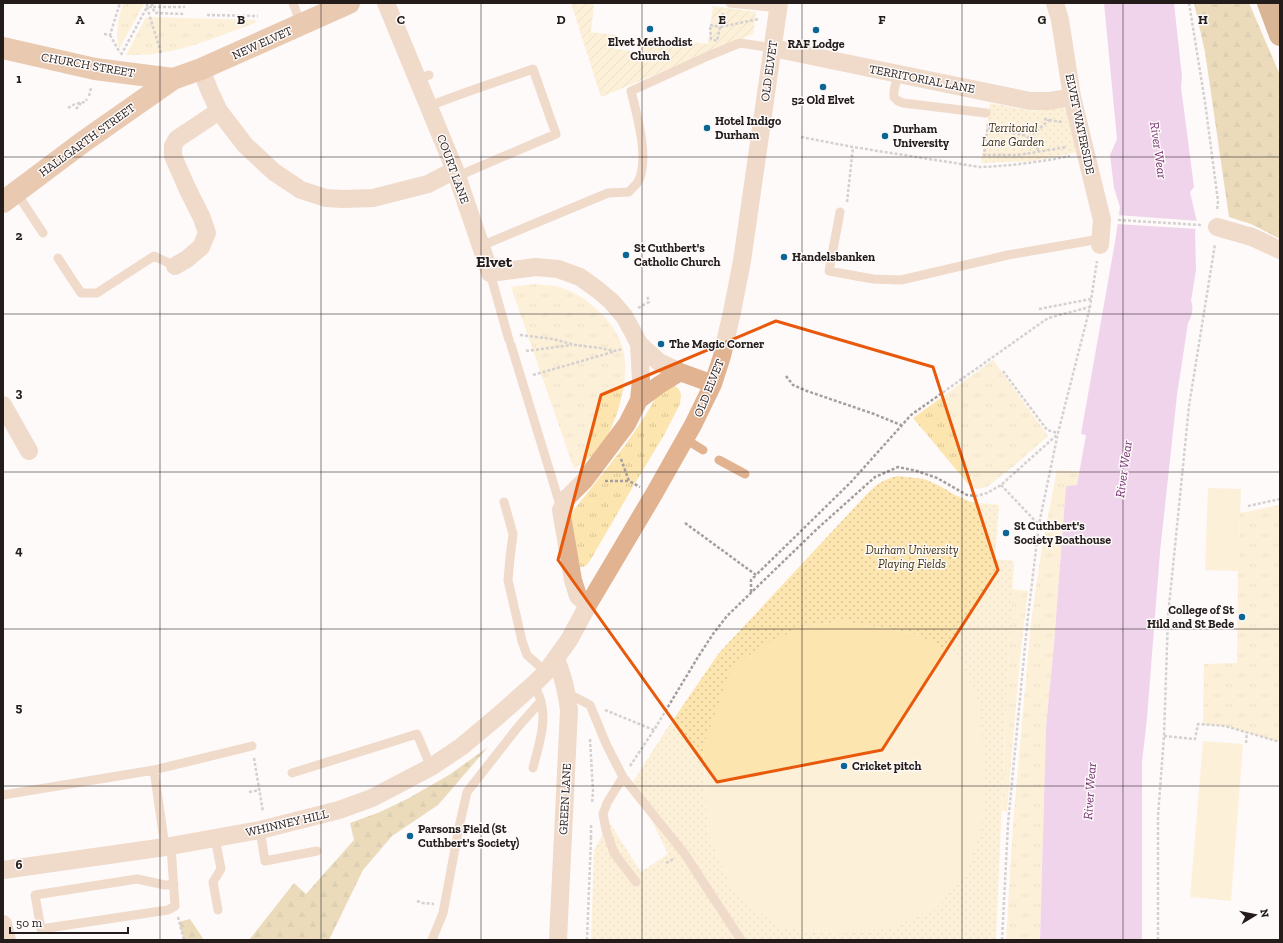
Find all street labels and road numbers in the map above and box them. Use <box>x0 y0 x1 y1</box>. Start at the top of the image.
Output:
street label: NEW ELVET <box>230 23 295 63</box>
street label: OLD ELVET <box>758 39 780 102</box>
street label: CHURCH STREET <box>40 50 137 80</box>
street label: TERRITORIAL LANE <box>868 62 976 96</box>
street label: ELVET WATERSIDE <box>1063 73 1097 175</box>
street label: HALLGARTH STREET <box>36 100 138 180</box>
street label: COURT LANE <box>434 133 472 205</box>
street label: OLD ELVET <box>691 356 727 419</box>
street label: GREEN LANE <box>556 763 574 835</box>
street label: WHINNEY HILL <box>244 807 330 839</box>

